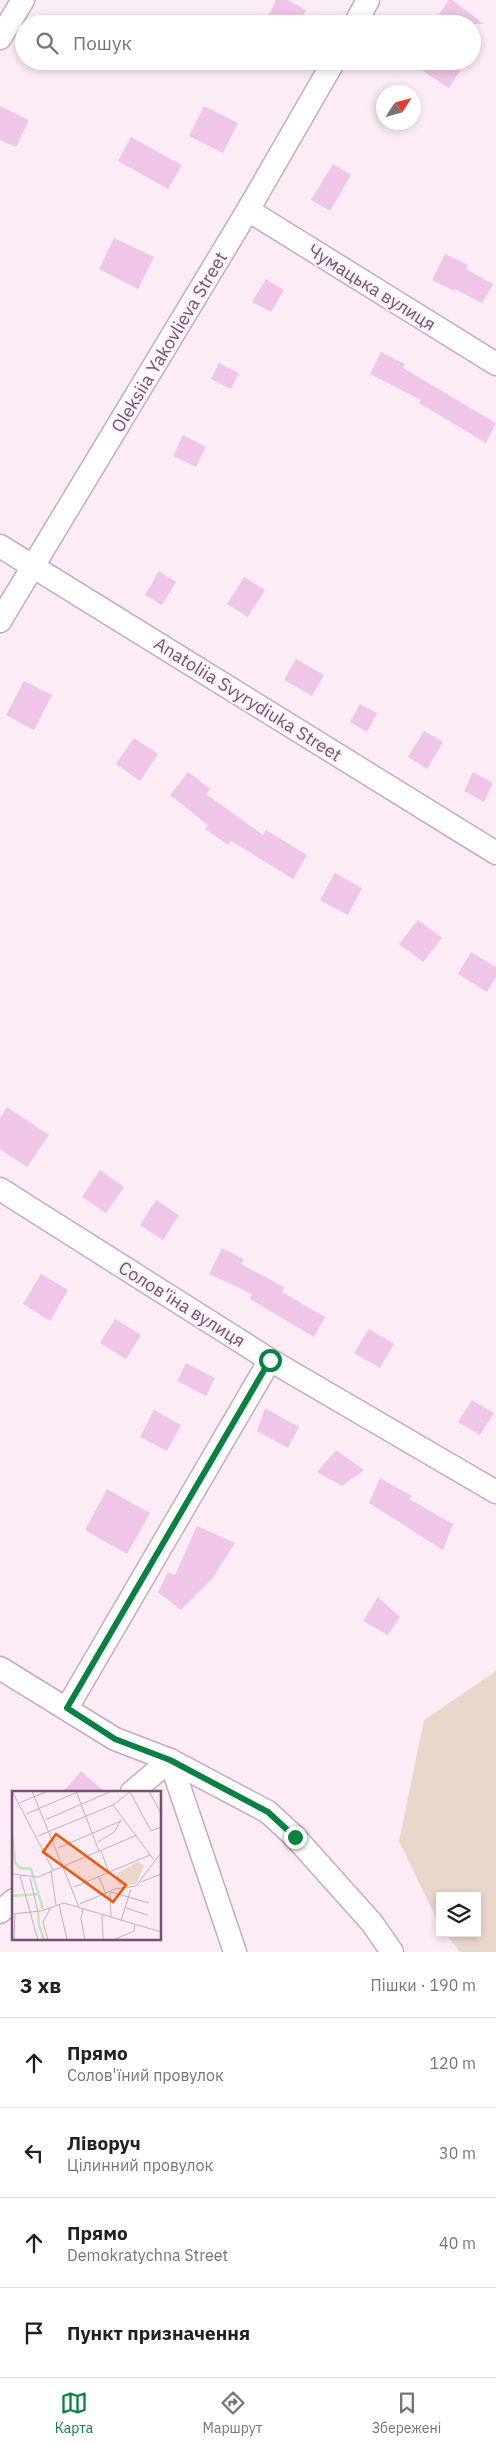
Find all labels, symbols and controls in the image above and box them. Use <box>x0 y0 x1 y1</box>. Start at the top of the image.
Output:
search box <box>15 15 481 70</box>
icon: search <box>33 29 61 57</box>
text: Пошук <box>73 31 132 55</box>
north arrow <box>376 85 421 130</box>
street label: Чумацька вулиця <box>304 238 440 336</box>
street label: Oleksiia Yakovlieva Street <box>106 247 232 437</box>
street label: Anatoliia Svyrydiuka Street <box>150 632 346 766</box>
street label: Солов'їна вулиця <box>114 1256 250 1352</box>
route start <box>259 1349 282 1372</box>
inset map <box>12 1791 161 1940</box>
route end <box>284 1826 307 1849</box>
map controls <box>436 1892 481 1937</box>
button: layers <box>436 1892 481 1937</box>
text: 3 хв <box>20 1971 61 1999</box>
text: Пішки · 190 m <box>371 1975 476 1995</box>
text: Прямо <box>67 2041 128 2065</box>
icon: ahead <box>20 2049 48 2077</box>
text: 120 m <box>429 2053 476 2073</box>
text: Солов'їний провулок <box>67 2065 224 2085</box>
text: Ліворуч <box>67 2131 141 2155</box>
icon: left <box>20 2139 48 2167</box>
text: 30 m <box>439 2143 476 2163</box>
text: Цілинний провулок <box>67 2155 213 2175</box>
text: Прямо <box>67 2221 128 2245</box>
icon: ahead <box>20 2229 48 2257</box>
text: 40 m <box>439 2233 476 2253</box>
text: Demokratychna Street <box>67 2245 228 2265</box>
icon: arrive <box>20 2319 48 2347</box>
text: Пункт призначення <box>67 2321 250 2345</box>
tab: Карта <box>55 2389 93 2437</box>
tab: Маршрут <box>203 2389 262 2437</box>
tab: Збережені <box>372 2389 441 2437</box>

